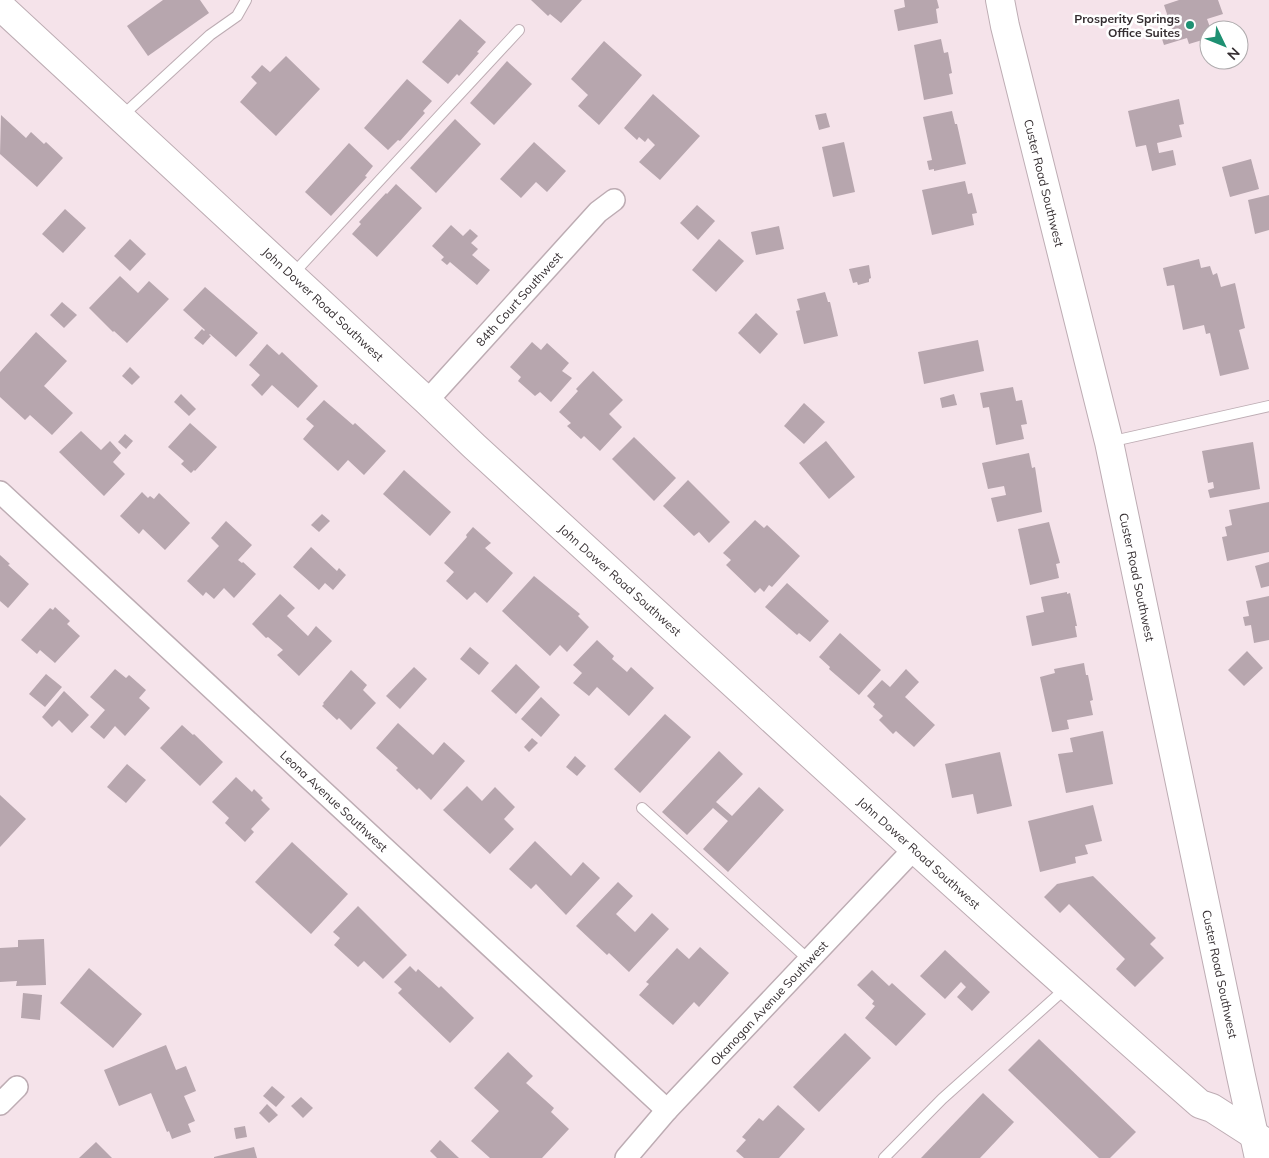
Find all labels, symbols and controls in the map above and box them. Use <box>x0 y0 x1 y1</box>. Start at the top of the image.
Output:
place label: Prosperity Springs Office Suites <box>1074 11 1180 40</box>
marker: Prosperity Springs Office Suites <box>1184 19 1196 31</box>
north arrow <box>1199 20 1249 70</box>
text: N <box>1223 44 1244 64</box>
street label: Custer Road Southwest <box>1021 118 1067 248</box>
street label: John Dower Road Southwest <box>259 244 387 364</box>
street label: 84th Court Southwest <box>473 249 565 349</box>
street label: Custer Road Southwest <box>1116 511 1158 643</box>
street label: John Dower Road Southwest <box>556 521 684 639</box>
street label: Leona Avenue Southwest <box>277 747 391 855</box>
street label: John Dower Road Southwest <box>855 794 983 912</box>
street label: Custer Road Southwest <box>1199 908 1241 1040</box>
street label: Okanogan Avenue Southwest <box>707 937 831 1069</box>

